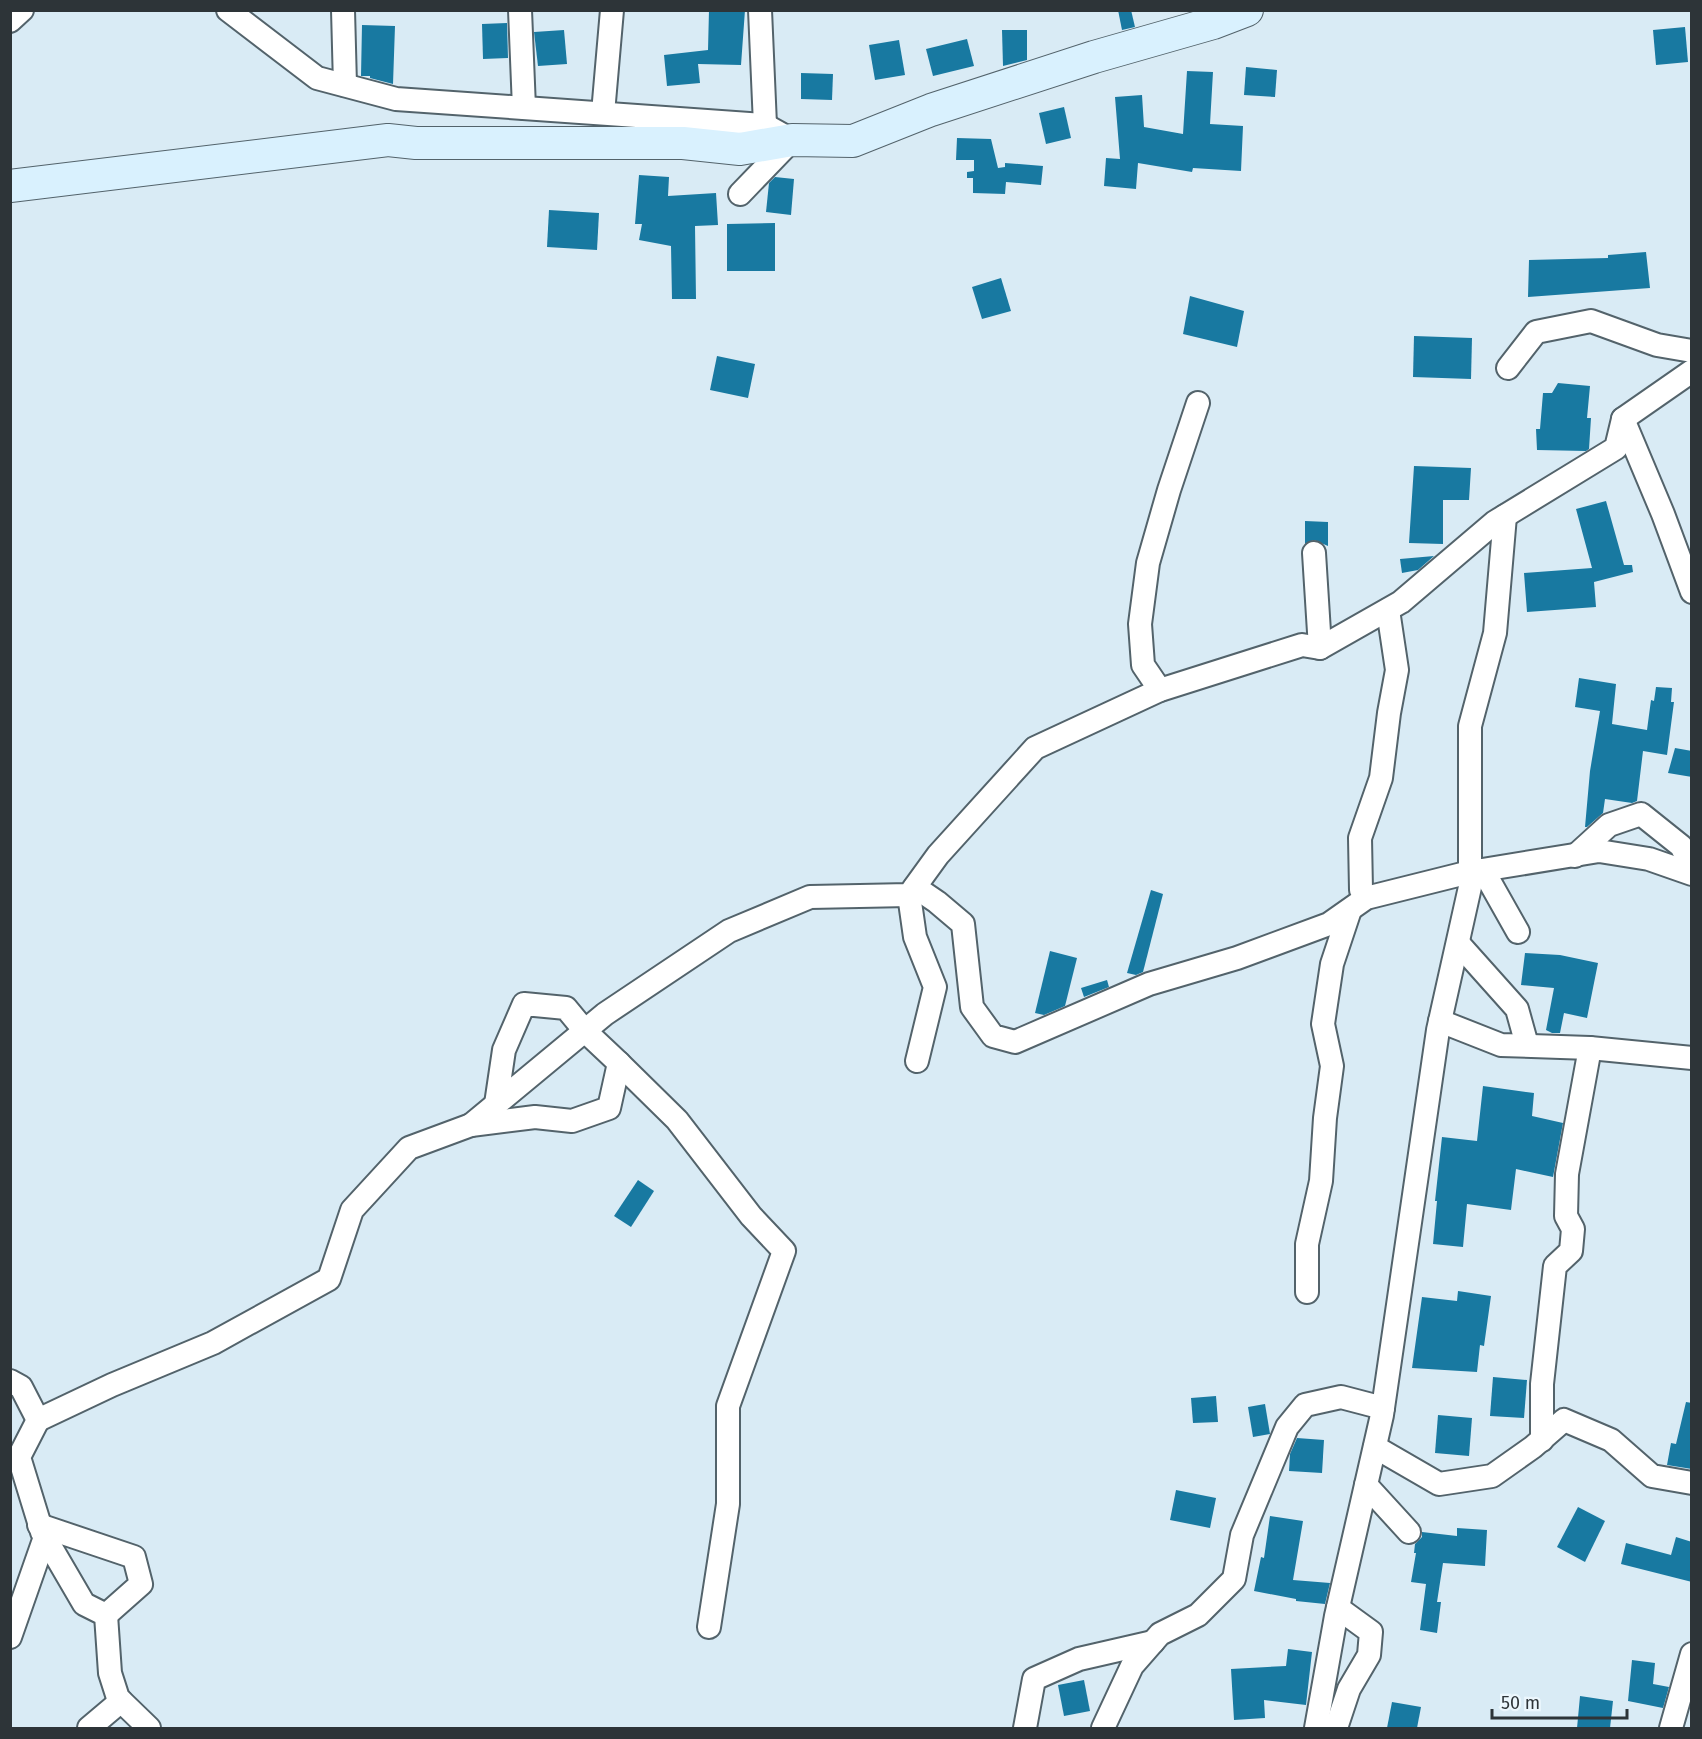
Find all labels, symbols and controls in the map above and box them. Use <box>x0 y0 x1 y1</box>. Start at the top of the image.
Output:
scale bar <box>1492 1682 1627 1720</box>
text: 50 m <box>1501 1692 1540 1714</box>

